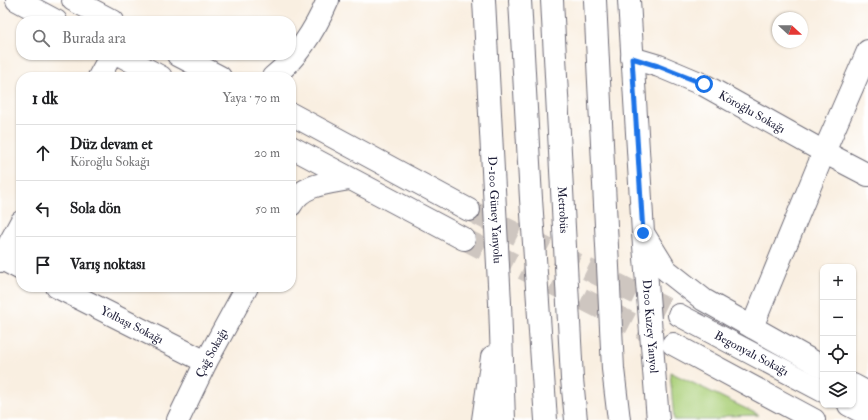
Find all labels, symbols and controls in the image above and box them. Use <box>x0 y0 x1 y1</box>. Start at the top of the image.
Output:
north arrow <box>772 12 808 48</box>
search box <box>16 16 296 60</box>
icon: search <box>30 27 52 49</box>
text: Burada ara <box>62 29 126 48</box>
route start <box>695 75 713 93</box>
street label: Köroğlu Sokağı <box>716 87 788 136</box>
text: 1 dk <box>32 88 58 109</box>
text: Yaya · 70 m <box>223 90 280 106</box>
text: Düz devam et <box>70 135 153 154</box>
icon: ahead <box>32 142 54 164</box>
text: 20 m <box>254 145 280 161</box>
text: Köroğlu Sokağı <box>70 154 150 170</box>
street label: D-100 Güney Yanyolu <box>485 156 505 264</box>
street label: Metrobüs <box>554 186 572 233</box>
icon: left <box>32 198 54 220</box>
text: Sola dön <box>70 199 121 218</box>
text: 50 m <box>255 201 280 217</box>
route end <box>634 224 652 242</box>
icon: arrive <box>32 254 54 276</box>
text: Varış noktası <box>70 255 145 274</box>
map controls <box>820 264 856 408</box>
button: + <box>820 264 856 300</box>
street label: D100 Kuzey Yanyol <box>639 279 662 374</box>
button: − <box>820 300 856 336</box>
street label: Yolbaşı Sokağı <box>98 303 166 347</box>
street label: Çağ Sokağı <box>192 325 231 380</box>
street label: Begonyalı Sokağı <box>712 328 791 379</box>
button: locate <box>820 336 856 372</box>
button: layers <box>820 372 856 408</box>

